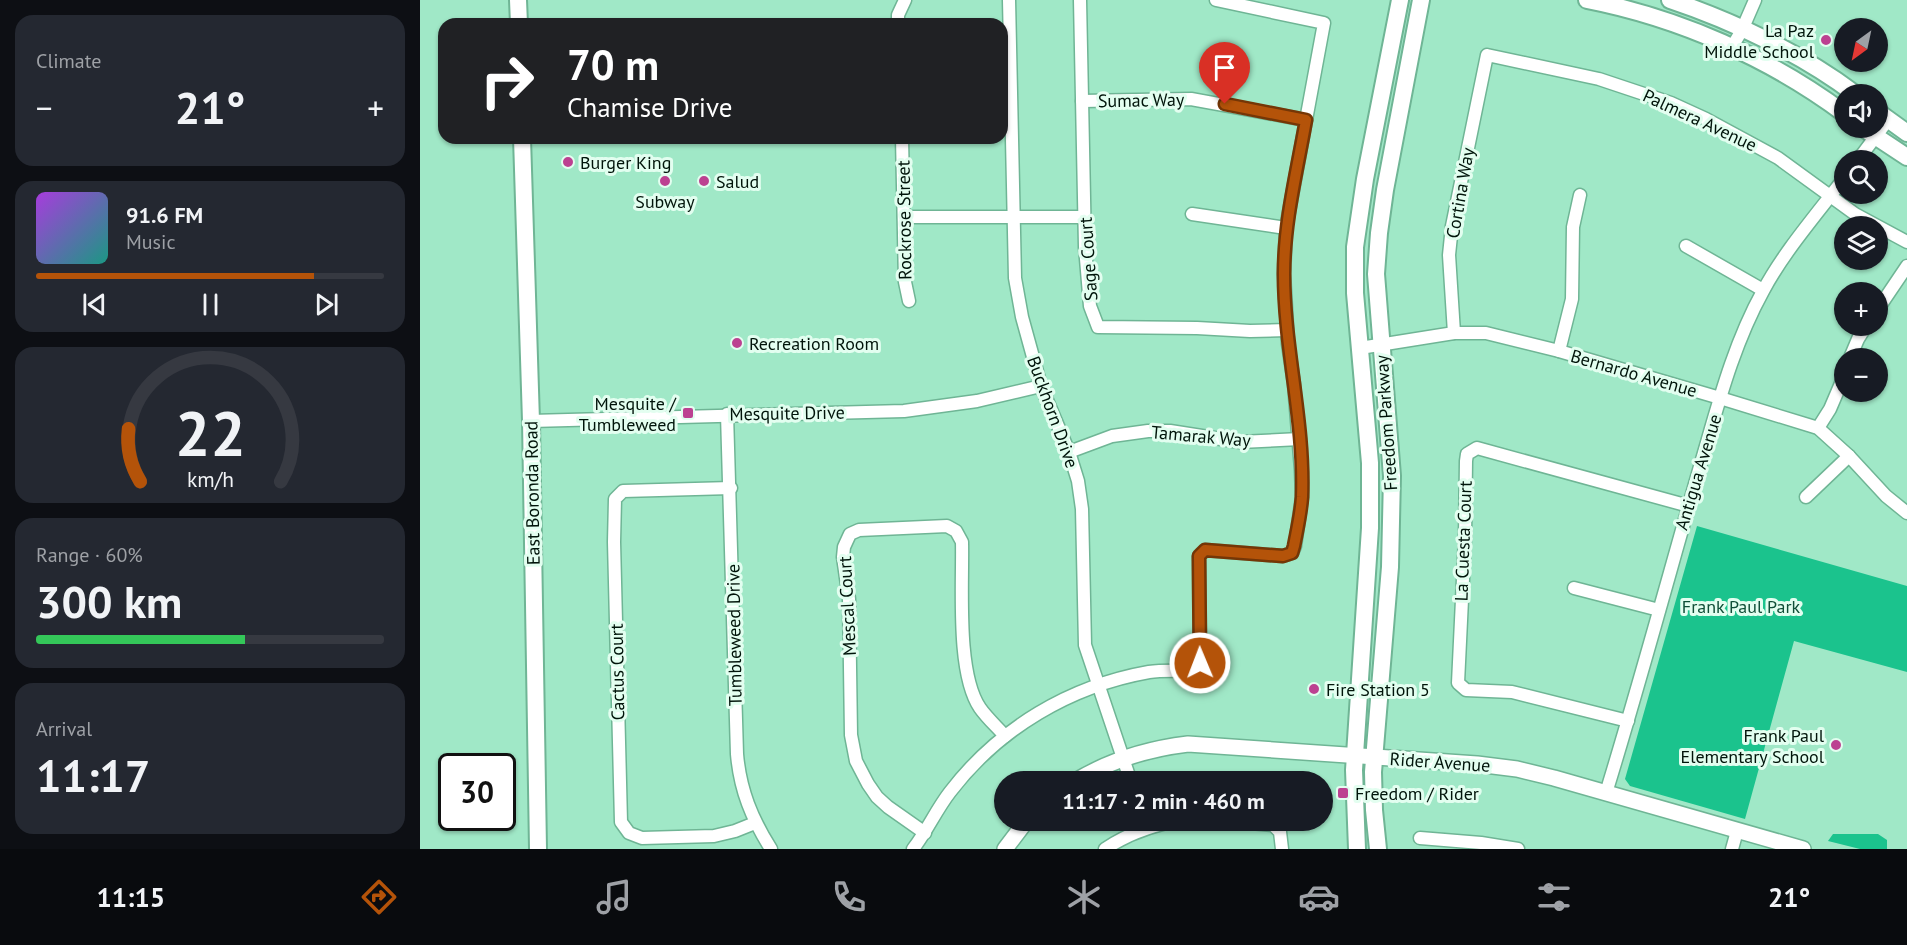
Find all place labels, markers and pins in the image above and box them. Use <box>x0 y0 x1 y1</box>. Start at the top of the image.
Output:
place label: La Paz Middle School <box>1704 19 1815 63</box>
marker: La Paz Middle School <box>1819 33 1833 47</box>
pin <box>1199 42 1250 104</box>
place label: Burger King <box>580 151 671 174</box>
marker: Burger King <box>561 155 575 169</box>
place label: Salud <box>716 170 759 193</box>
marker: Subway <box>658 174 672 188</box>
marker: Salud <box>697 174 711 188</box>
place label: Subway <box>635 190 695 213</box>
place label: Recreation Room <box>749 332 879 355</box>
marker: Recreation Room <box>730 336 744 350</box>
place label: Mesquite / Tumbleweed <box>579 392 678 436</box>
marker: Mesquite / Tumbleweed <box>681 406 695 420</box>
place label: Fire Station 5 <box>1326 678 1430 701</box>
marker: Fire Station 5 <box>1307 682 1321 696</box>
place label: Frank Paul Elementary School <box>1681 724 1825 768</box>
marker: Frank Paul Elementary School <box>1829 738 1843 752</box>
place label: Freedom / Rider <box>1355 782 1479 805</box>
marker: Freedom / Rider <box>1336 786 1350 800</box>

